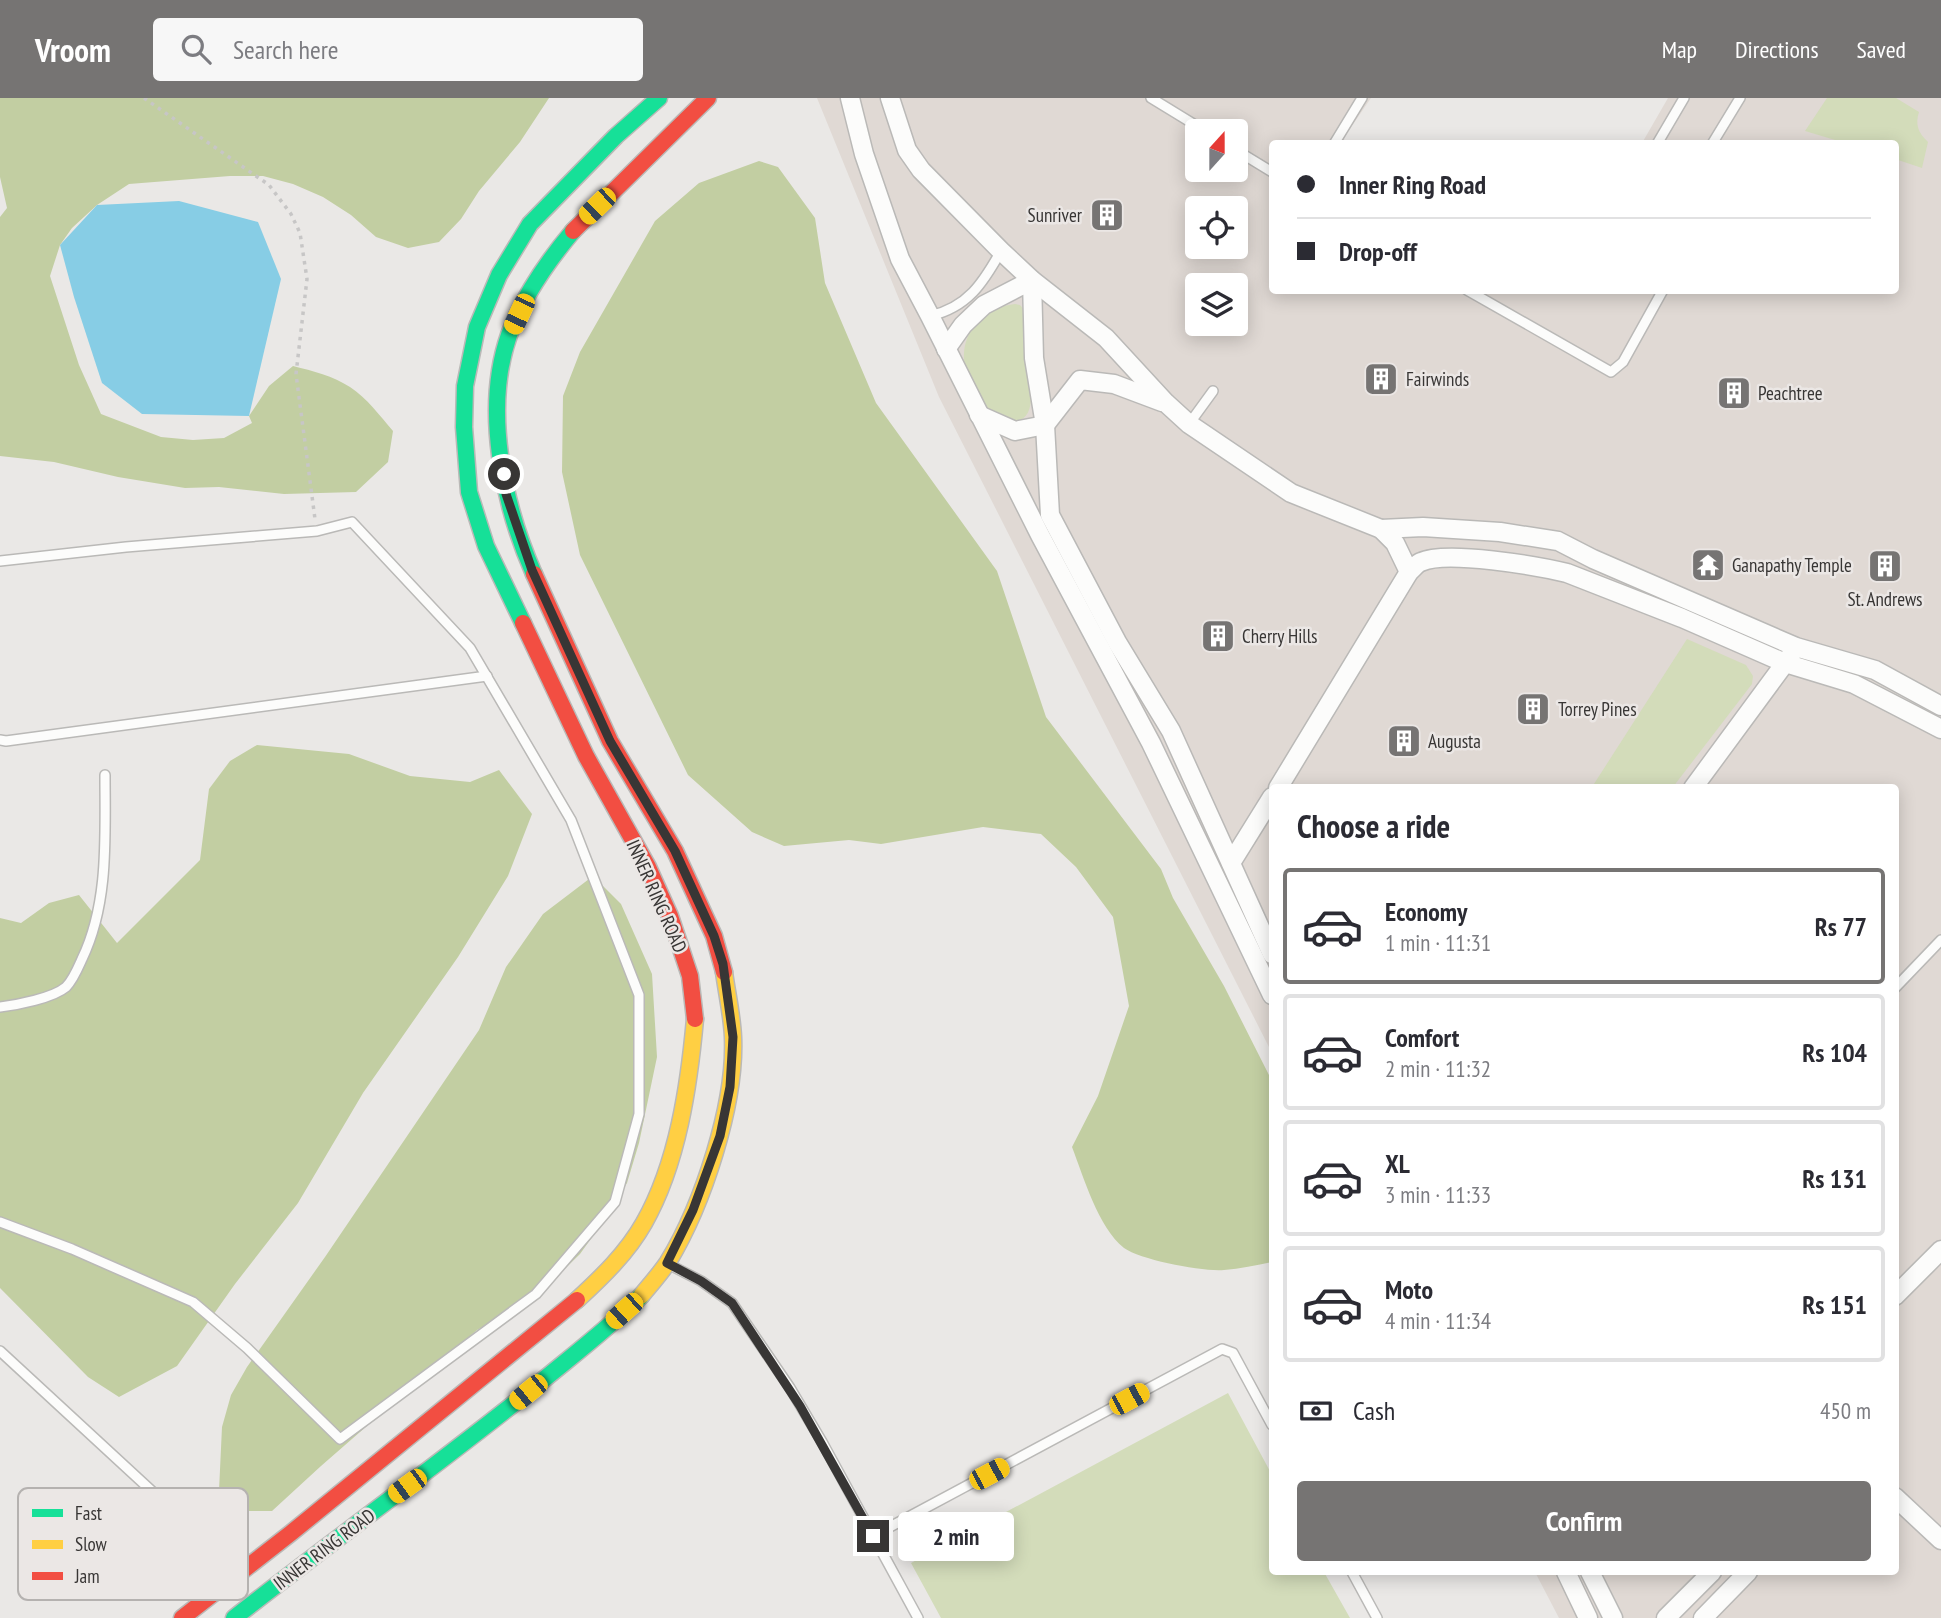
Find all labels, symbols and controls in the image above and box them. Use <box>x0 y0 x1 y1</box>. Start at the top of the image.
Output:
search box <box>153 18 643 81</box>
text: Vroom <box>35 28 111 71</box>
icon: search <box>177 30 215 68</box>
text: Search here <box>233 33 339 66</box>
text: Map <box>1662 34 1697 65</box>
text: Directions <box>1735 34 1819 65</box>
text: Saved <box>1857 34 1906 65</box>
north arrow <box>1185 119 1248 182</box>
map controls <box>1185 119 1248 336</box>
text: Inner Ring Road <box>1339 168 1486 201</box>
car <box>575 184 620 228</box>
building icon: Sunriver <box>1088 196 1126 234</box>
button: locate <box>1185 196 1248 259</box>
place label: Sunriver <box>1028 203 1083 227</box>
text: Drop-off <box>1339 235 1417 268</box>
button: layers <box>1185 273 1248 336</box>
car <box>501 291 538 337</box>
building icon: Fairwinds <box>1362 360 1400 398</box>
place label: Fairwinds <box>1406 367 1469 391</box>
building icon: Peachtree <box>1715 374 1753 412</box>
place label: Peachtree <box>1758 381 1823 405</box>
route start <box>488 458 520 490</box>
temple icon: Ganapathy Temple <box>1689 546 1727 584</box>
building icon: St. Andrews <box>1866 547 1904 585</box>
place label: Ganapathy Temple <box>1732 553 1852 577</box>
place label: St. Andrews <box>1847 587 1923 611</box>
building icon: Cherry Hills <box>1199 617 1237 655</box>
place label: Cherry Hills <box>1242 624 1318 648</box>
building icon: Torrey Pines <box>1514 690 1552 728</box>
place label: Torrey Pines <box>1558 697 1637 721</box>
building icon: Augusta <box>1385 722 1423 760</box>
place label: Augusta <box>1428 729 1481 753</box>
text: Choose a ride <box>1297 805 1450 847</box>
street label: INNER RING ROAD <box>621 836 693 956</box>
icon: car <box>1301 895 1364 958</box>
text: Economy <box>1385 895 1467 928</box>
text: Rs 77 <box>1815 910 1867 943</box>
text: 1 min · 11:31 <box>1385 928 1491 957</box>
icon: car <box>1301 1021 1364 1084</box>
text: Comfort <box>1385 1021 1459 1054</box>
text: Rs 104 <box>1802 1036 1867 1069</box>
text: 2 min · 11:32 <box>1385 1054 1491 1083</box>
icon: car <box>1301 1147 1364 1210</box>
text: XL <box>1385 1147 1410 1180</box>
text: Rs 131 <box>1802 1162 1867 1195</box>
text: 3 min · 11:33 <box>1385 1180 1491 1209</box>
icon: car <box>1301 1273 1364 1336</box>
text: Moto <box>1385 1273 1433 1306</box>
text: Rs 151 <box>1802 1288 1867 1321</box>
car <box>602 1289 647 1333</box>
text: 4 min · 11:34 <box>1385 1306 1491 1335</box>
car <box>506 1371 551 1413</box>
car <box>1106 1380 1153 1418</box>
icon: cash <box>1297 1392 1335 1430</box>
text: Cash <box>1353 1394 1395 1427</box>
text: 450 m <box>1820 1396 1871 1425</box>
car <box>966 1455 1013 1493</box>
car <box>384 1465 431 1507</box>
button: Confirm <box>1297 1481 1871 1561</box>
legend <box>18 1488 248 1600</box>
text: Fast <box>75 1501 103 1525</box>
street label: INNER RING ROAD <box>268 1503 380 1595</box>
callout: 2 min <box>898 1512 1013 1560</box>
route end <box>857 1520 889 1552</box>
text: 2 min <box>933 1522 979 1551</box>
text: Slow <box>75 1532 108 1556</box>
text: Jam <box>74 1564 100 1588</box>

